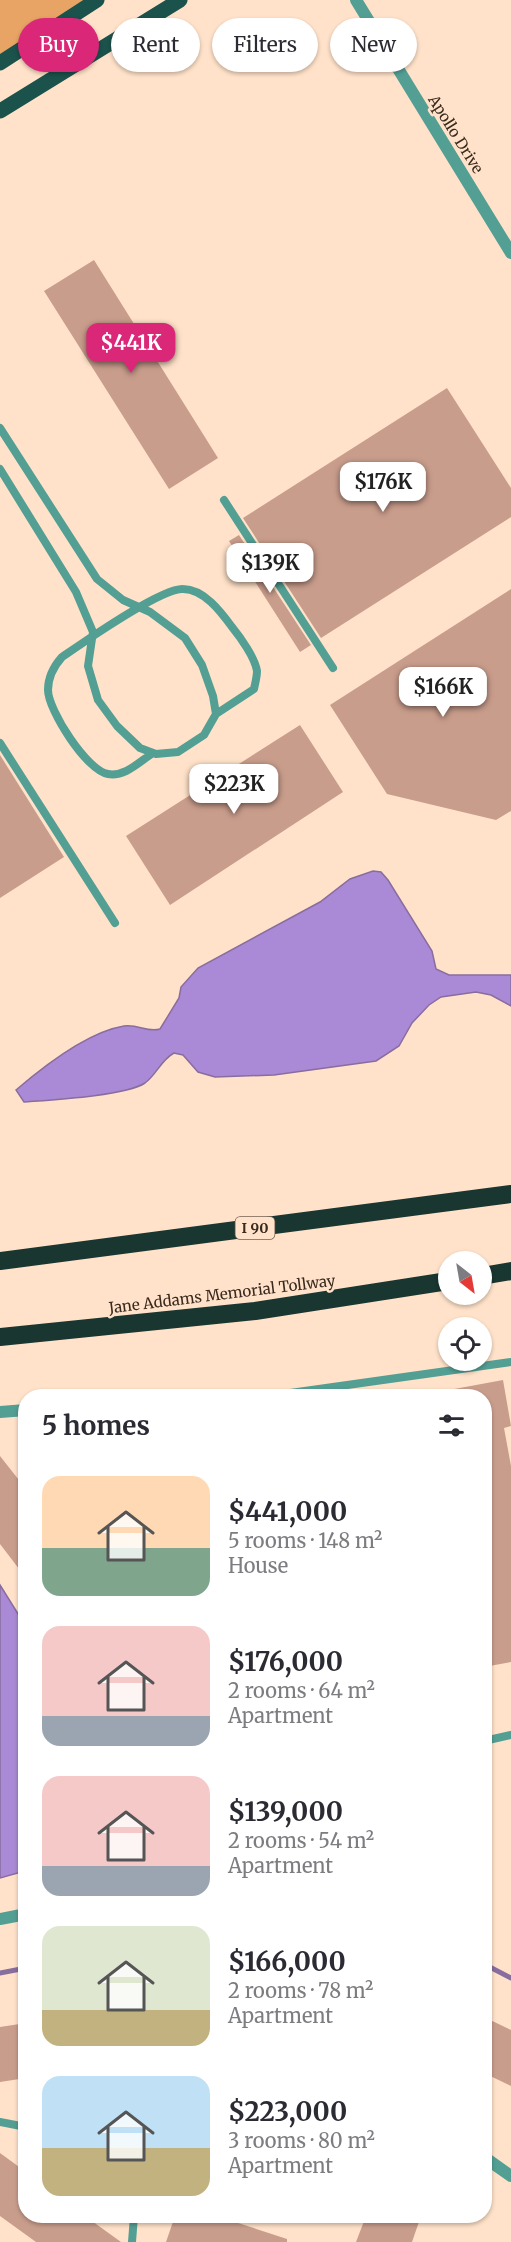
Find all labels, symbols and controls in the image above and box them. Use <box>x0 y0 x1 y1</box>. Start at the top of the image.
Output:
chip: Buy <box>18 18 99 72</box>
chip: Rent <box>111 18 200 72</box>
chip: Filters <box>212 18 318 72</box>
chip: New <box>330 18 417 72</box>
street label: Apollo Drive <box>424 90 488 177</box>
pin: $441K <box>89 323 173 374</box>
text: $441K <box>100 330 162 355</box>
pin: $176K <box>341 462 425 513</box>
text: $176K <box>354 469 412 494</box>
pin: $139K <box>228 543 312 594</box>
text: $139K <box>240 550 300 575</box>
pin: $166K <box>401 667 485 718</box>
text: $166K <box>413 674 473 699</box>
pin: $223K <box>192 764 276 815</box>
text: $223K <box>203 771 265 796</box>
road number: I 90 <box>236 1217 274 1239</box>
north arrow <box>438 1251 492 1305</box>
map controls <box>438 1251 492 1371</box>
street label: Jane Addams Memorial Tollway <box>107 1271 337 1317</box>
button: locate <box>438 1317 492 1371</box>
text: 5 homes <box>42 1409 150 1442</box>
icon: filters <box>435 1409 468 1442</box>
text: $441,000 <box>228 1495 347 1528</box>
icon: home <box>90 1500 162 1572</box>
text: 5 rooms · 148 m² <box>228 1528 382 1553</box>
text: House <box>228 1553 288 1578</box>
text: $176,000 <box>228 1645 343 1678</box>
icon: home <box>90 1650 162 1722</box>
text: 2 rooms · 64 m² <box>228 1678 375 1703</box>
text: Apartment <box>228 1703 333 1728</box>
text: $139,000 <box>228 1795 343 1828</box>
icon: home <box>90 1800 162 1872</box>
text: 2 rooms · 54 m² <box>228 1828 374 1853</box>
text: Apartment <box>228 1853 333 1878</box>
text: $166,000 <box>228 1945 346 1978</box>
icon: home <box>90 1950 162 2022</box>
text: 2 rooms · 78 m² <box>228 1978 373 2003</box>
text: Apartment <box>228 2003 333 2028</box>
text: $223,000 <box>228 2095 347 2128</box>
icon: home <box>90 2100 162 2172</box>
text: 3 rooms · 80 m² <box>228 2128 375 2153</box>
text: Apartment <box>228 2153 333 2178</box>

